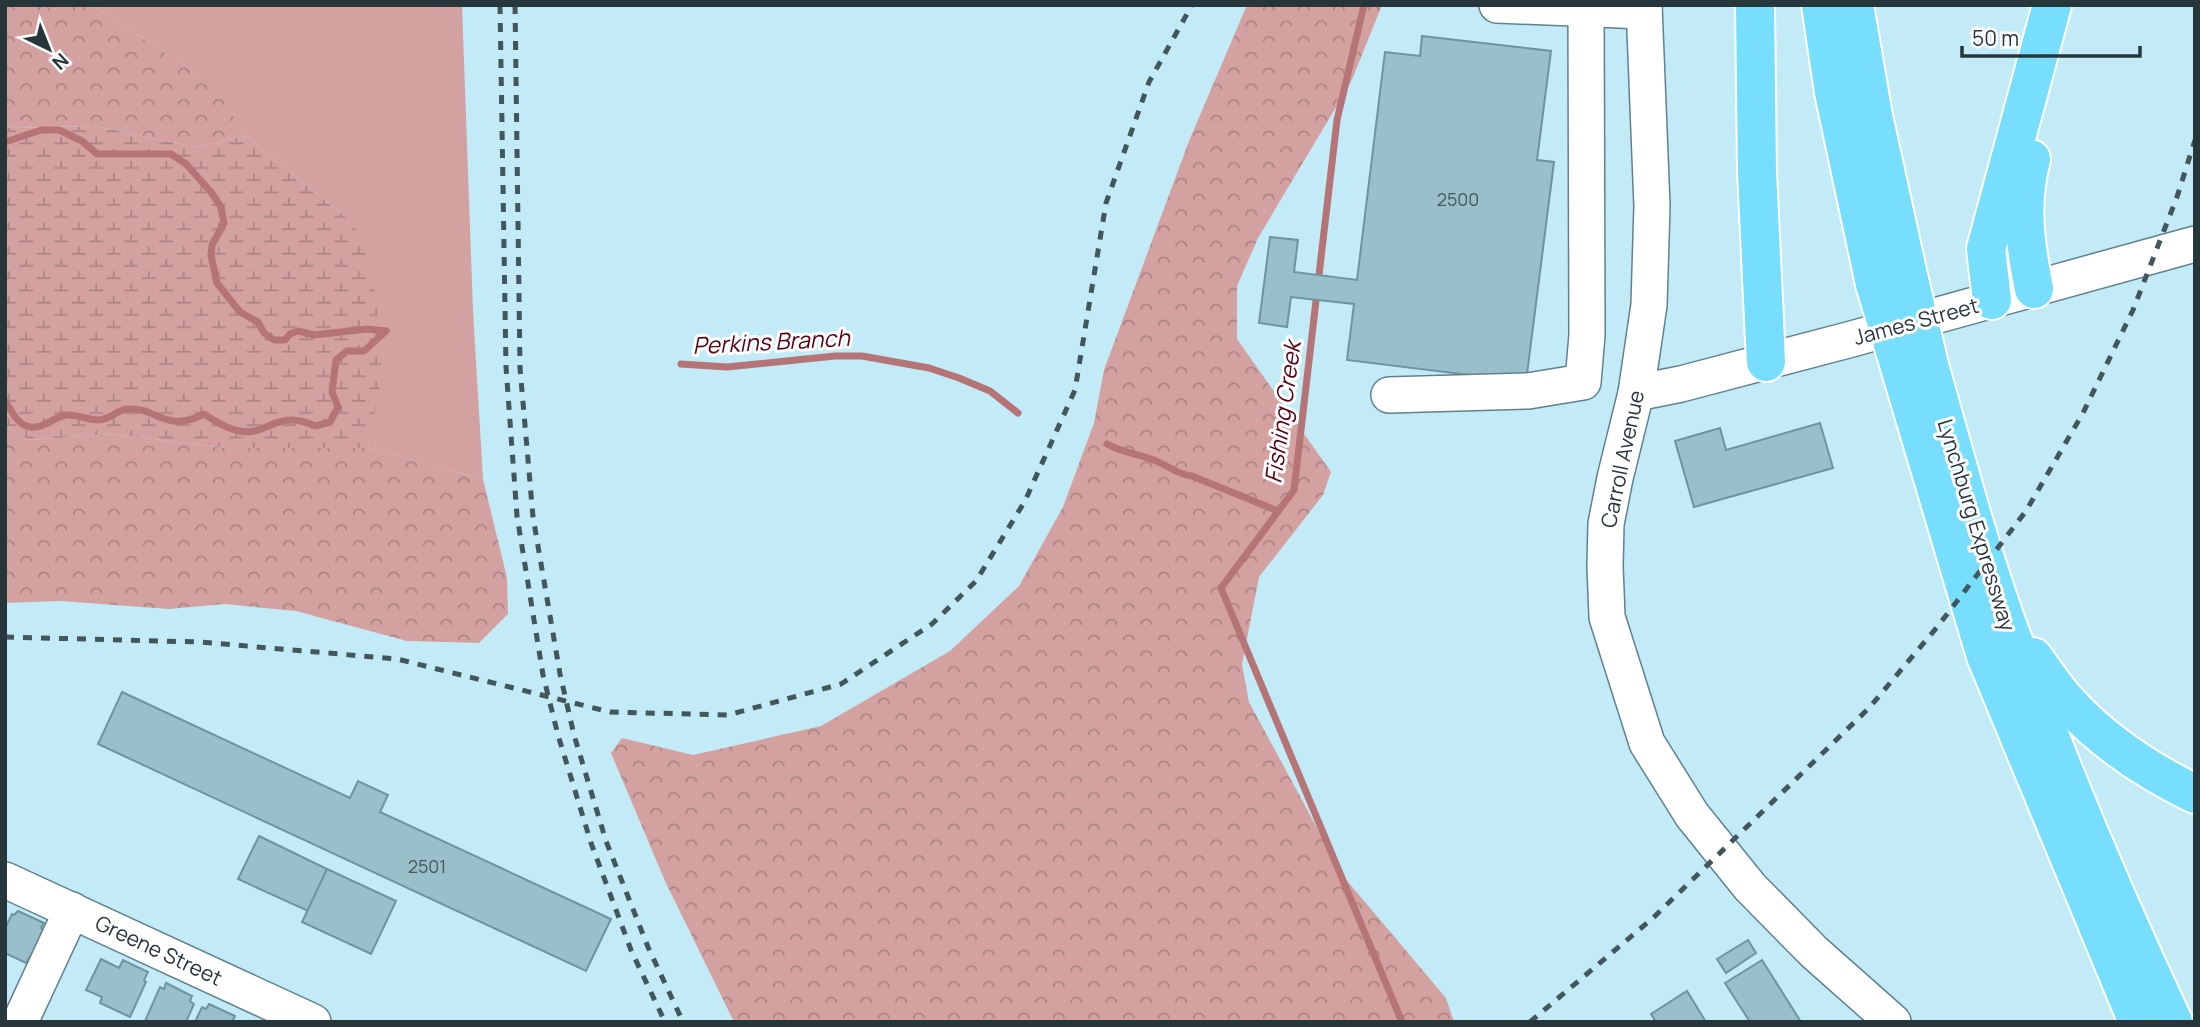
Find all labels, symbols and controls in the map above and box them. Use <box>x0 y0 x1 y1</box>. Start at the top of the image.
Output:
north arrow <box>14 14 84 84</box>
scale bar <box>1962 14 2140 58</box>
text: 50 m <box>1972 24 2019 52</box>
text: N <box>47 47 74 76</box>
house number: 2500 <box>1437 187 1479 211</box>
street label: James Street <box>1850 291 1982 351</box>
water label: Perkins Branch <box>692 321 852 361</box>
water label: Fishing Creek <box>1256 336 1308 485</box>
street label: Carroll Avenue <box>1594 388 1650 530</box>
street label: Lynchburg Expressway <box>1931 416 2023 634</box>
house number: 2501 <box>408 854 446 878</box>
street label: Greene Street <box>91 908 227 992</box>

